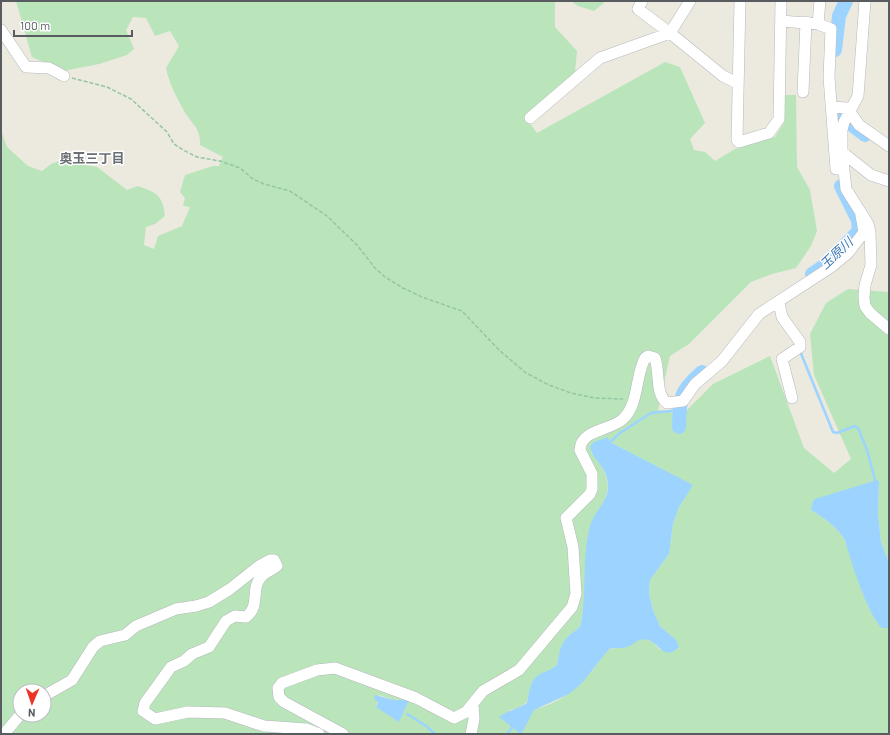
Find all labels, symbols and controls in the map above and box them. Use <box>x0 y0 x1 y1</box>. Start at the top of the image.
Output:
scale bar <box>14 12 132 38</box>
text: 100 m <box>20 18 50 32</box>
district label: 奥玉三丁目 <box>59 150 125 166</box>
water label: 玉原川 <box>816 232 857 272</box>
north arrow <box>12 683 52 723</box>
text: N <box>28 707 36 720</box>

